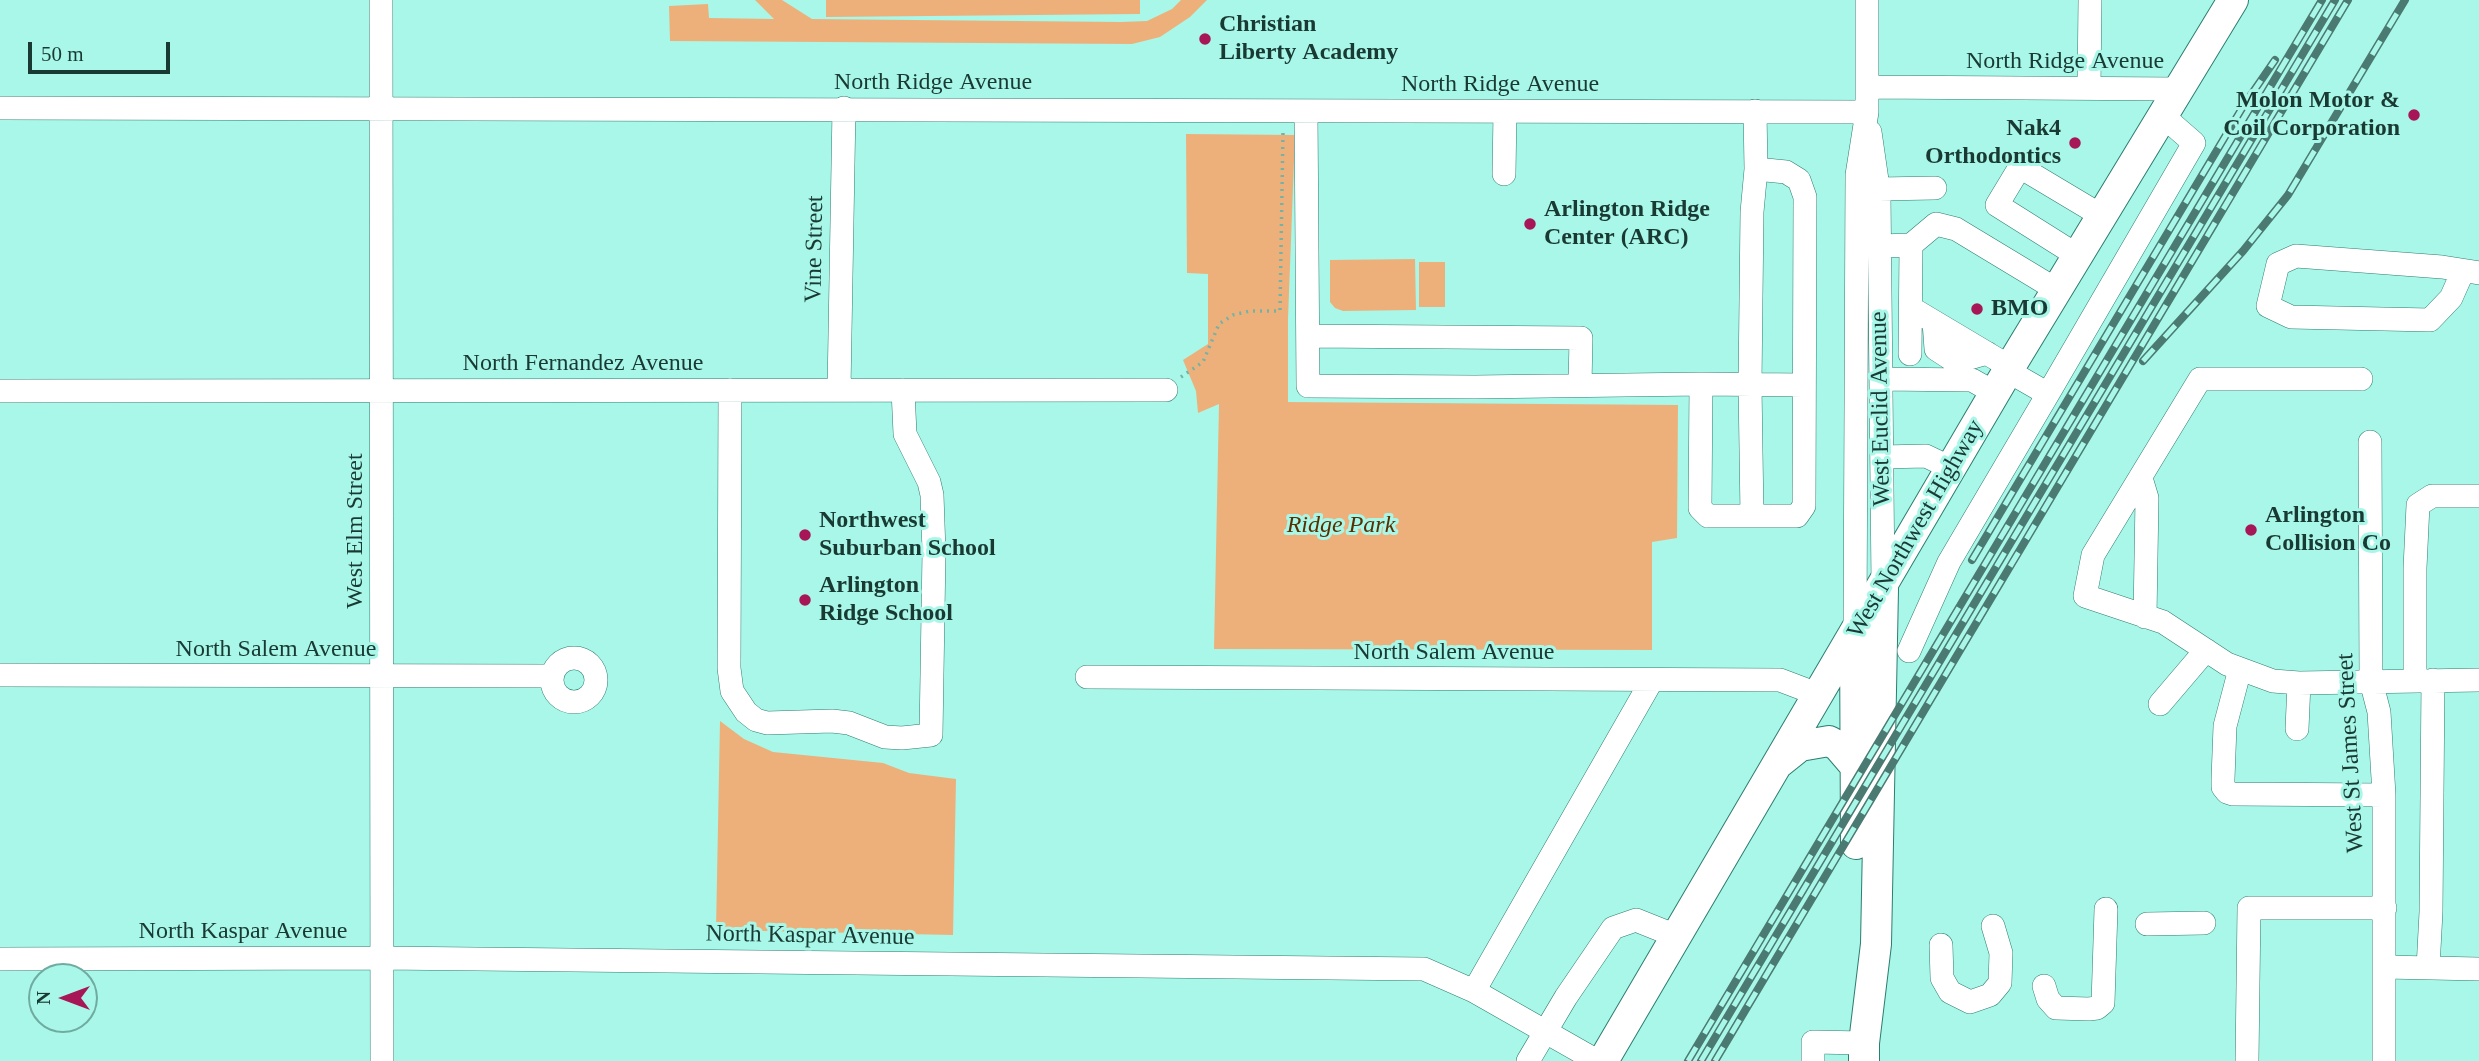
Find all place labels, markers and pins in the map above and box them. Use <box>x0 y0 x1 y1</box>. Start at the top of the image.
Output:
place label: Christian Liberty Academy <box>1219 11 1398 67</box>
marker: Christian Liberty Academy <box>1197 31 1213 47</box>
place label: Molon Motor & Coil Corporation <box>2223 87 2400 143</box>
marker: Molon Motor & Coil Corporation <box>2406 107 2422 123</box>
place label: Nak4 Orthodontics <box>1925 115 2061 171</box>
marker: Nak4 Orthodontics <box>2067 135 2083 151</box>
place label: Arlington Ridge Center (ARC) <box>1544 196 1710 252</box>
marker: Arlington Ridge Center (ARC) <box>1522 216 1538 232</box>
place label: BMO <box>1991 295 2048 323</box>
marker: BMO <box>1969 301 1985 317</box>
place label: Arlington Collision Co <box>2265 502 2391 558</box>
place label: Northwest Suburban School <box>819 507 996 563</box>
marker: Arlington Collision Co <box>2243 522 2259 538</box>
marker: Northwest Suburban School <box>797 527 813 543</box>
place label: Arlington Ridge School <box>819 572 953 628</box>
marker: Arlington Ridge School <box>797 592 813 608</box>

